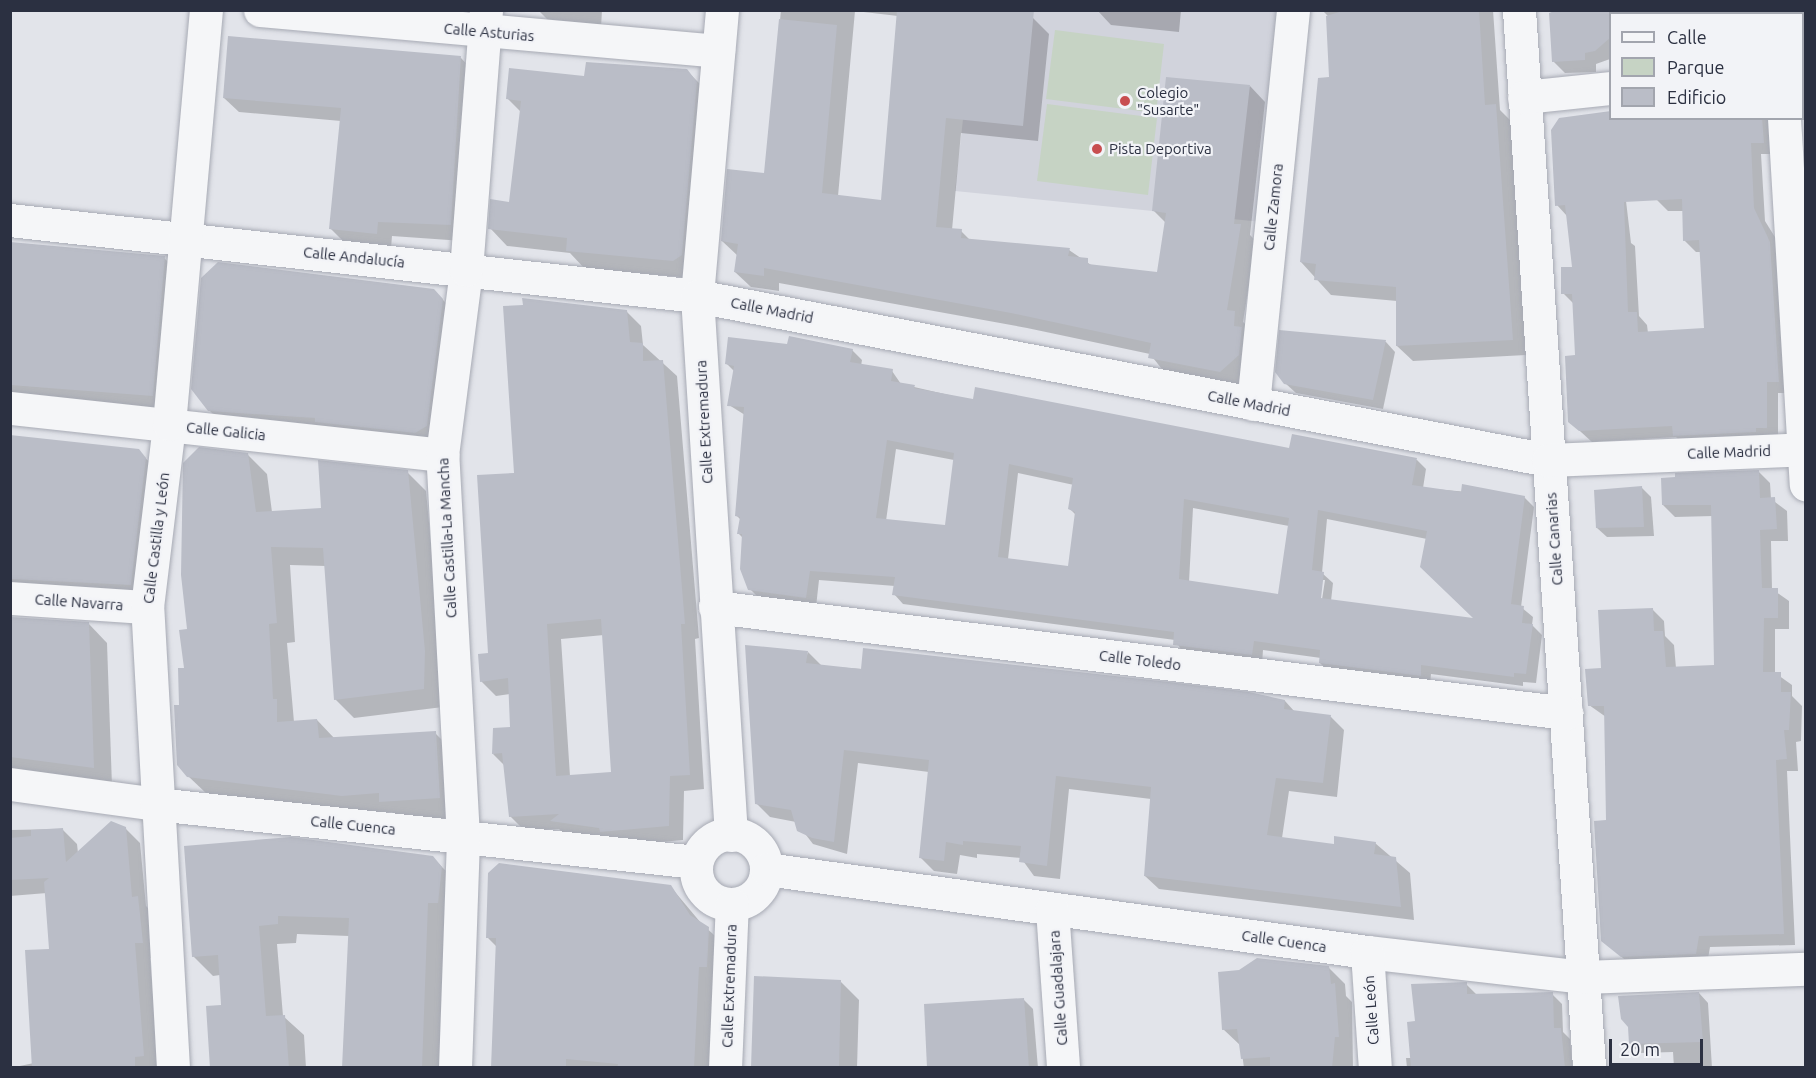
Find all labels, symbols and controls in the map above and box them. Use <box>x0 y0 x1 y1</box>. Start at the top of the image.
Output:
legend <box>1609 12 1804 120</box>
street label: Calle Asturias <box>443 19 535 45</box>
text: Calle <box>1667 27 1707 47</box>
text: Parque <box>1667 57 1724 77</box>
place label: Colegio "Susarte" <box>1137 83 1199 118</box>
text: Edificio <box>1667 87 1726 107</box>
marker: Colegio "Susarte" <box>1118 94 1132 108</box>
place label: Pista Deportiva <box>1109 140 1212 158</box>
marker: Pista Deportiva <box>1090 142 1104 156</box>
street label: Calle Zamora <box>1259 162 1287 252</box>
street label: Calle Andalucía <box>302 243 406 271</box>
street label: Calle Madrid <box>729 293 815 327</box>
street label: Calle Extremadura <box>692 360 716 484</box>
street label: Calle Madrid <box>1206 386 1292 420</box>
street label: Calle Galicia <box>185 418 267 444</box>
street label: Calle Madrid <box>1687 442 1771 462</box>
street label: Calle Castilla-La Mancha <box>434 457 460 619</box>
street label: Calle Castilla y León <box>139 471 173 605</box>
street label: Calle Canarias <box>1542 492 1566 586</box>
street label: Calle Navarra <box>34 590 124 614</box>
street label: Calle Toledo <box>1098 646 1182 674</box>
street label: Calle Cuenca <box>309 812 397 838</box>
street label: Calle Extremadura <box>718 924 740 1048</box>
street label: Calle Cuenca <box>1240 926 1328 956</box>
street label: Calle Guadalajara <box>1045 930 1071 1046</box>
street label: Calle León <box>1360 975 1382 1045</box>
scale bar <box>1612 1027 1706 1065</box>
text: 20 m <box>1620 1039 1660 1059</box>

